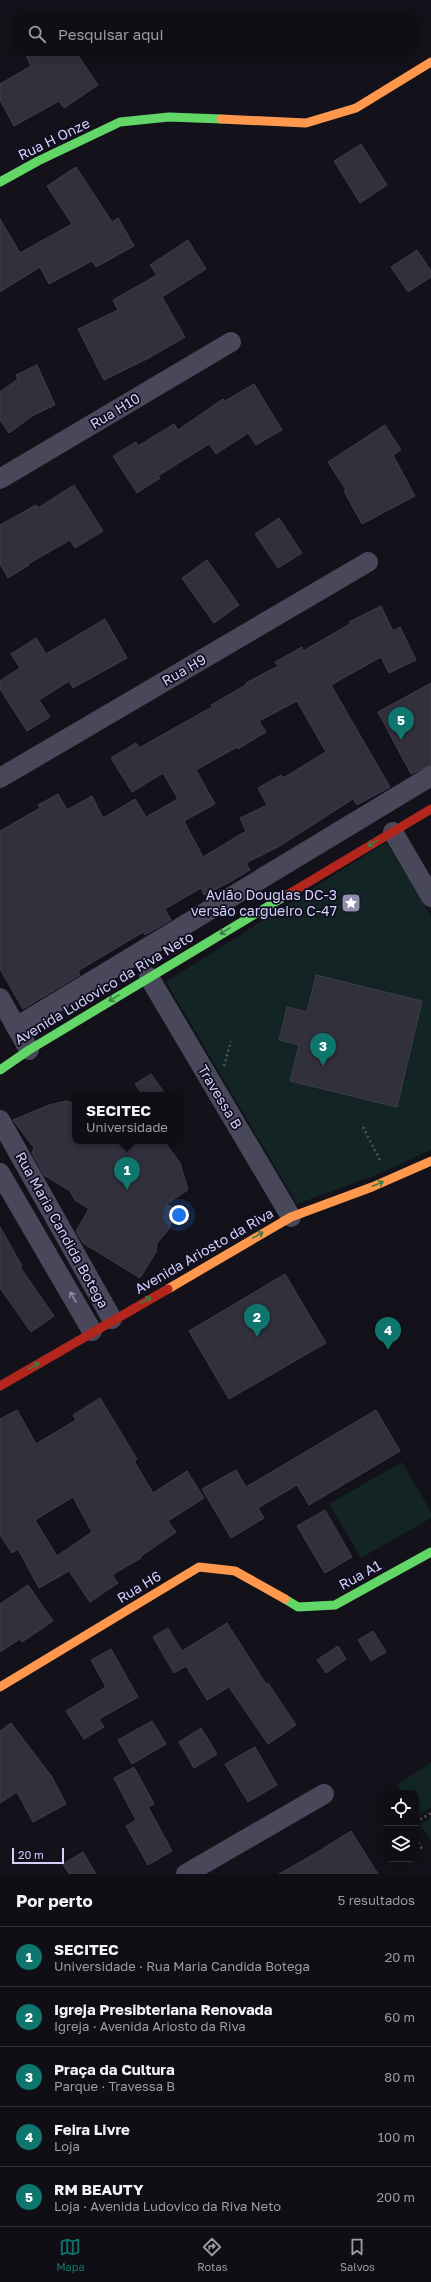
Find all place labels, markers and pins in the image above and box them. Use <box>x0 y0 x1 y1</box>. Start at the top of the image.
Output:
pin: 5 <box>388 707 414 740</box>
place label: Avião Douglas DC-3 versão cargueiro C-47 <box>191 886 337 919</box>
place icon: Avião Douglas DC-3 versão cargueiro C-47 <box>340 892 362 914</box>
pin: 3 <box>310 1033 336 1066</box>
pin: 1 <box>114 1157 140 1190</box>
pin: 2 <box>244 1304 270 1337</box>
pin: 4 <box>375 1317 401 1350</box>

